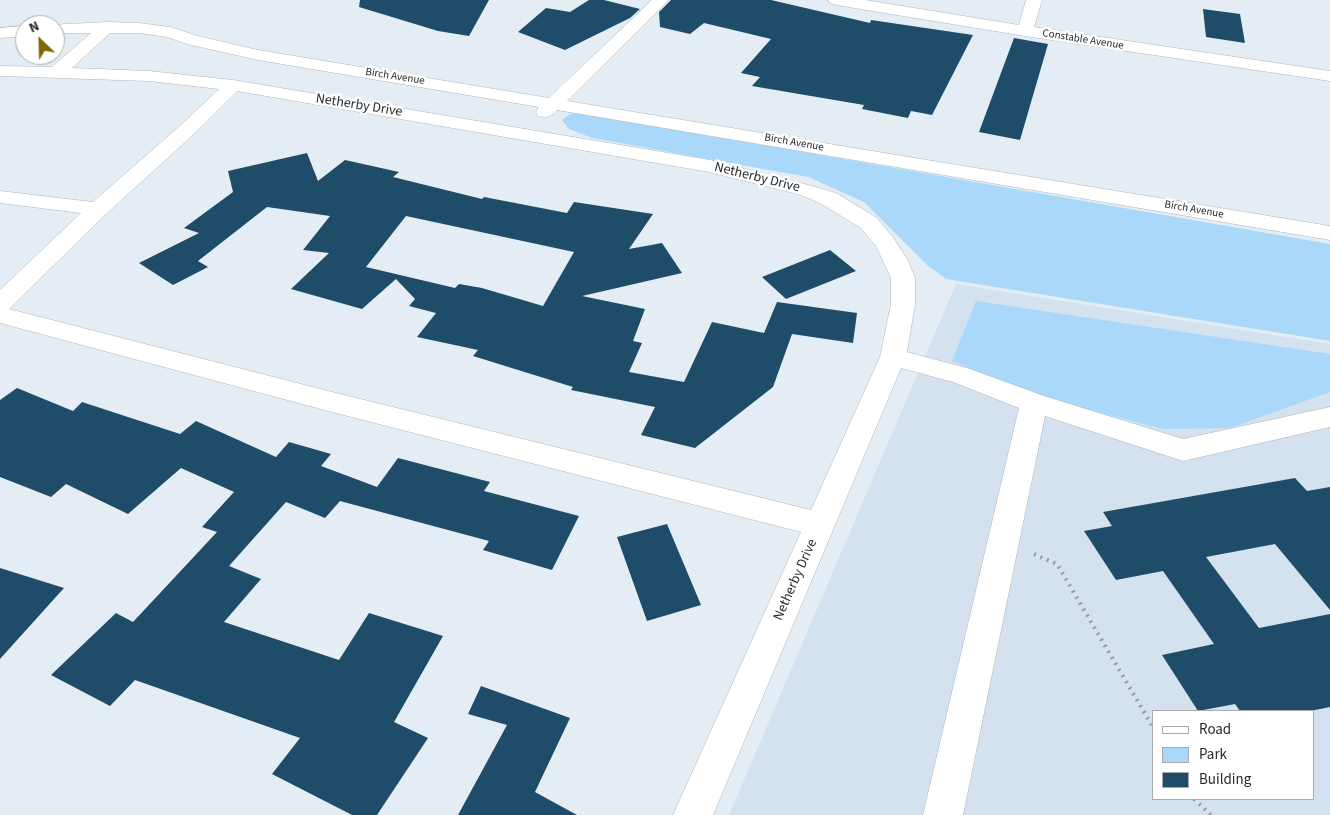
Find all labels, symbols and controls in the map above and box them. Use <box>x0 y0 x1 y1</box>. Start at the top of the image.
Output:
north arrow <box>15 15 65 65</box>
text: N <box>26 16 43 38</box>
street label: Constable Avenue <box>1041 27 1125 53</box>
street label: Birch Avenue <box>364 66 426 88</box>
street label: Netherby Drive <box>315 91 403 121</box>
street label: Birch Avenue <box>763 131 825 155</box>
street label: Netherby Drive <box>713 159 801 197</box>
street label: Birch Avenue <box>1163 198 1225 222</box>
street label: Netherby Drive <box>771 537 821 623</box>
legend <box>1152 710 1315 800</box>
text: Road <box>1199 719 1231 740</box>
text: Park <box>1199 744 1227 765</box>
text: Building <box>1199 769 1251 790</box>

